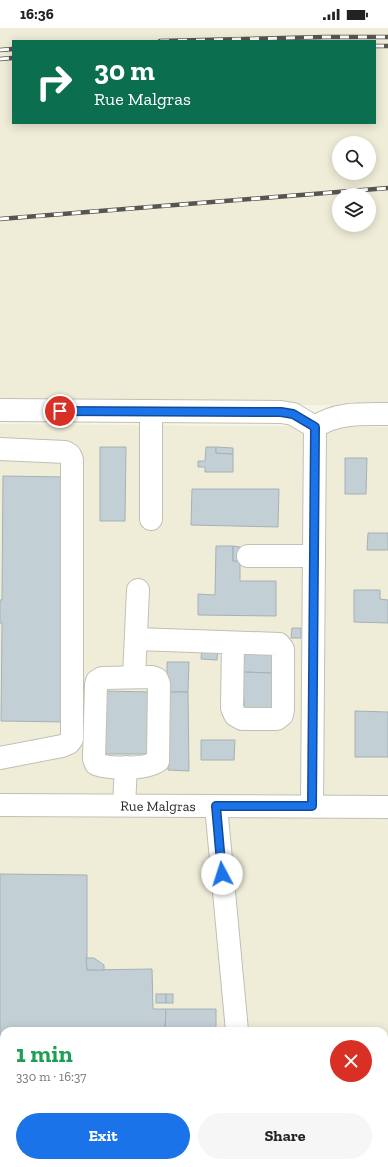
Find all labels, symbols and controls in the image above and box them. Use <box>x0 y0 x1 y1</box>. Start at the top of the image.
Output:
text: 16:36 <box>20 5 54 23</box>
text: 30 m <box>94 54 155 87</box>
icon: right <box>28 56 80 108</box>
text: Rue Malgras <box>94 88 191 110</box>
map controls <box>332 136 376 232</box>
button: search <box>332 136 376 180</box>
button: layers <box>332 188 376 232</box>
pin <box>43 394 77 428</box>
icon: arrive <box>49 400 71 422</box>
street label: Rue Malgras <box>120 797 196 815</box>
position arrow <box>201 853 243 895</box>
text: 1 min <box>16 1039 73 1068</box>
button: close <box>330 1040 372 1082</box>
text: 330 m · 16:37 <box>16 1069 86 1084</box>
button: Exit <box>16 1113 190 1159</box>
button: Share <box>198 1113 372 1159</box>

